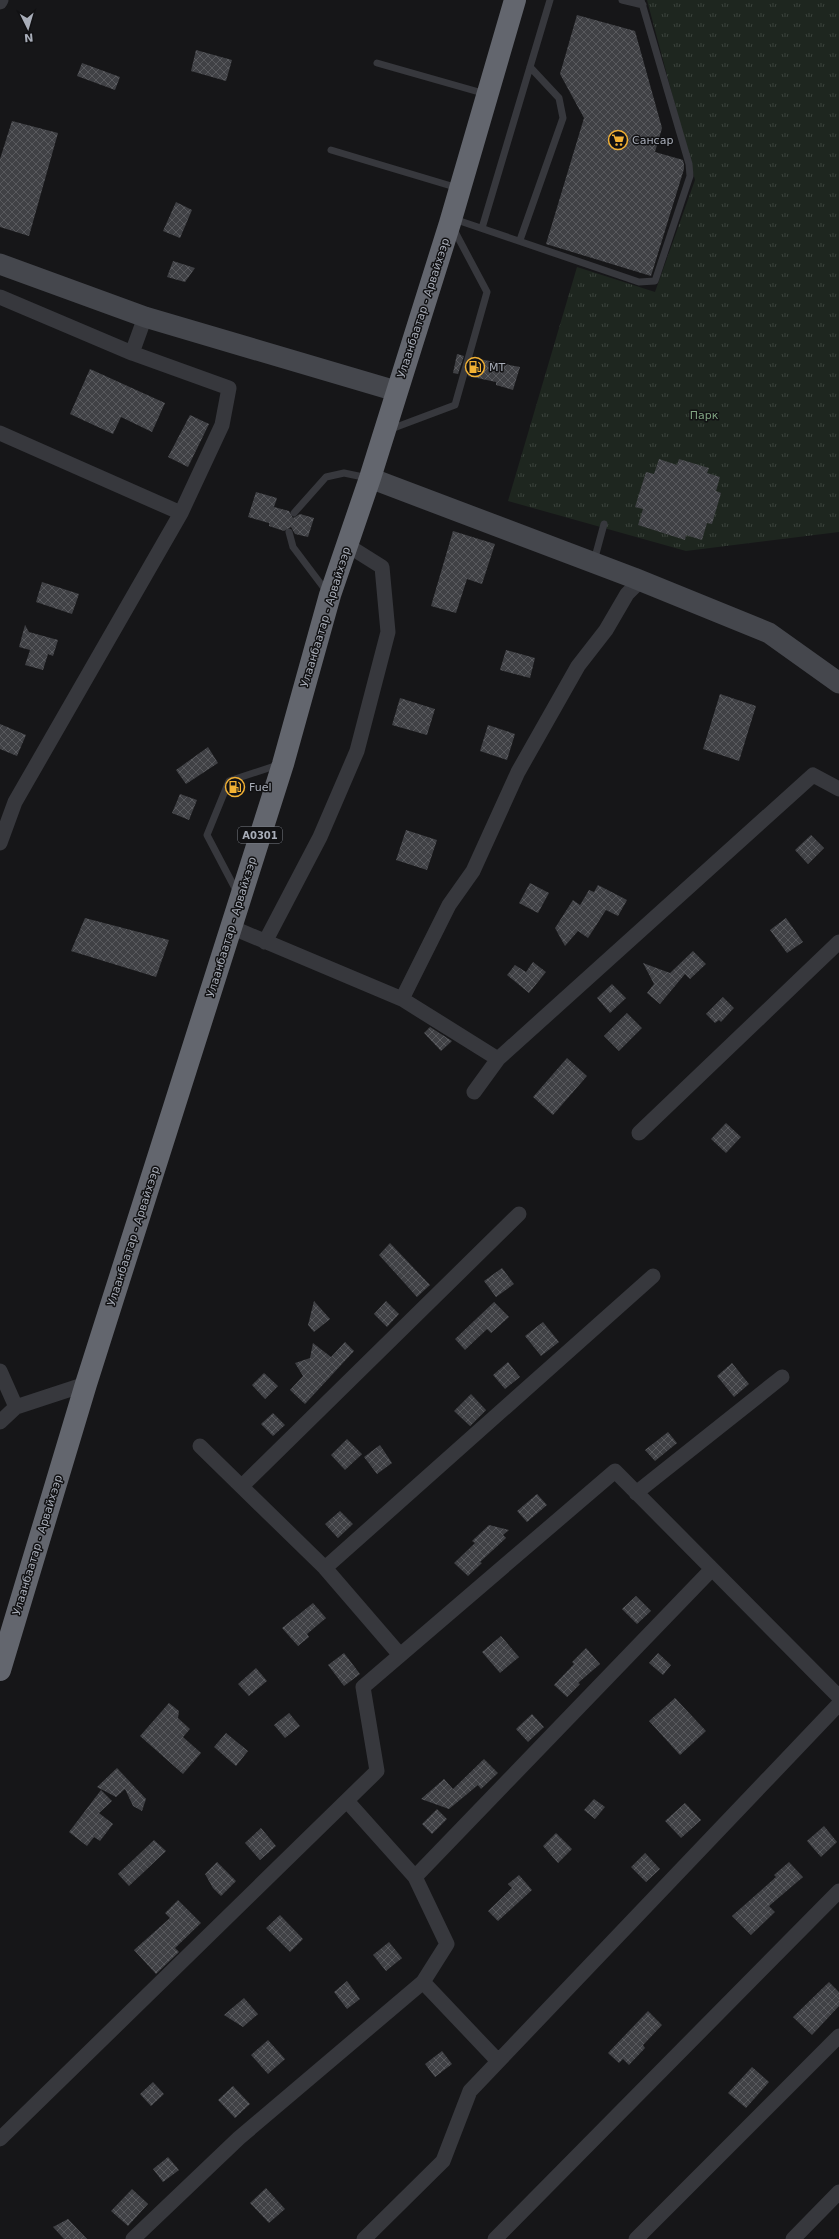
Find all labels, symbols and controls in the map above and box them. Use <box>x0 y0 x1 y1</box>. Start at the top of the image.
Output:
north arrow <box>8 8 48 48</box>
text: N <box>24 31 34 44</box>
supermarket icon: Сансар <box>607 129 629 151</box>
place label: Сансар <box>632 134 673 147</box>
street label: Улаанбаатар - Арвайхээр <box>395 237 452 380</box>
fuel station icon: МТ <box>464 356 486 378</box>
place label: МТ <box>489 361 505 374</box>
park label: Парк <box>690 409 719 422</box>
street label: Улаанбаатар - Арвайхээр <box>298 545 353 689</box>
fuel station icon: Fuel <box>224 776 246 798</box>
place label: Fuel <box>249 781 272 794</box>
road number: A0301 <box>238 827 282 843</box>
street label: Улаанбаатар - Арвайхээр <box>204 855 259 999</box>
street label: Улаанбаатар - Арвайхээр <box>105 1165 162 1308</box>
street label: Улаанбаатар - Арвайхээр <box>10 1473 65 1617</box>

